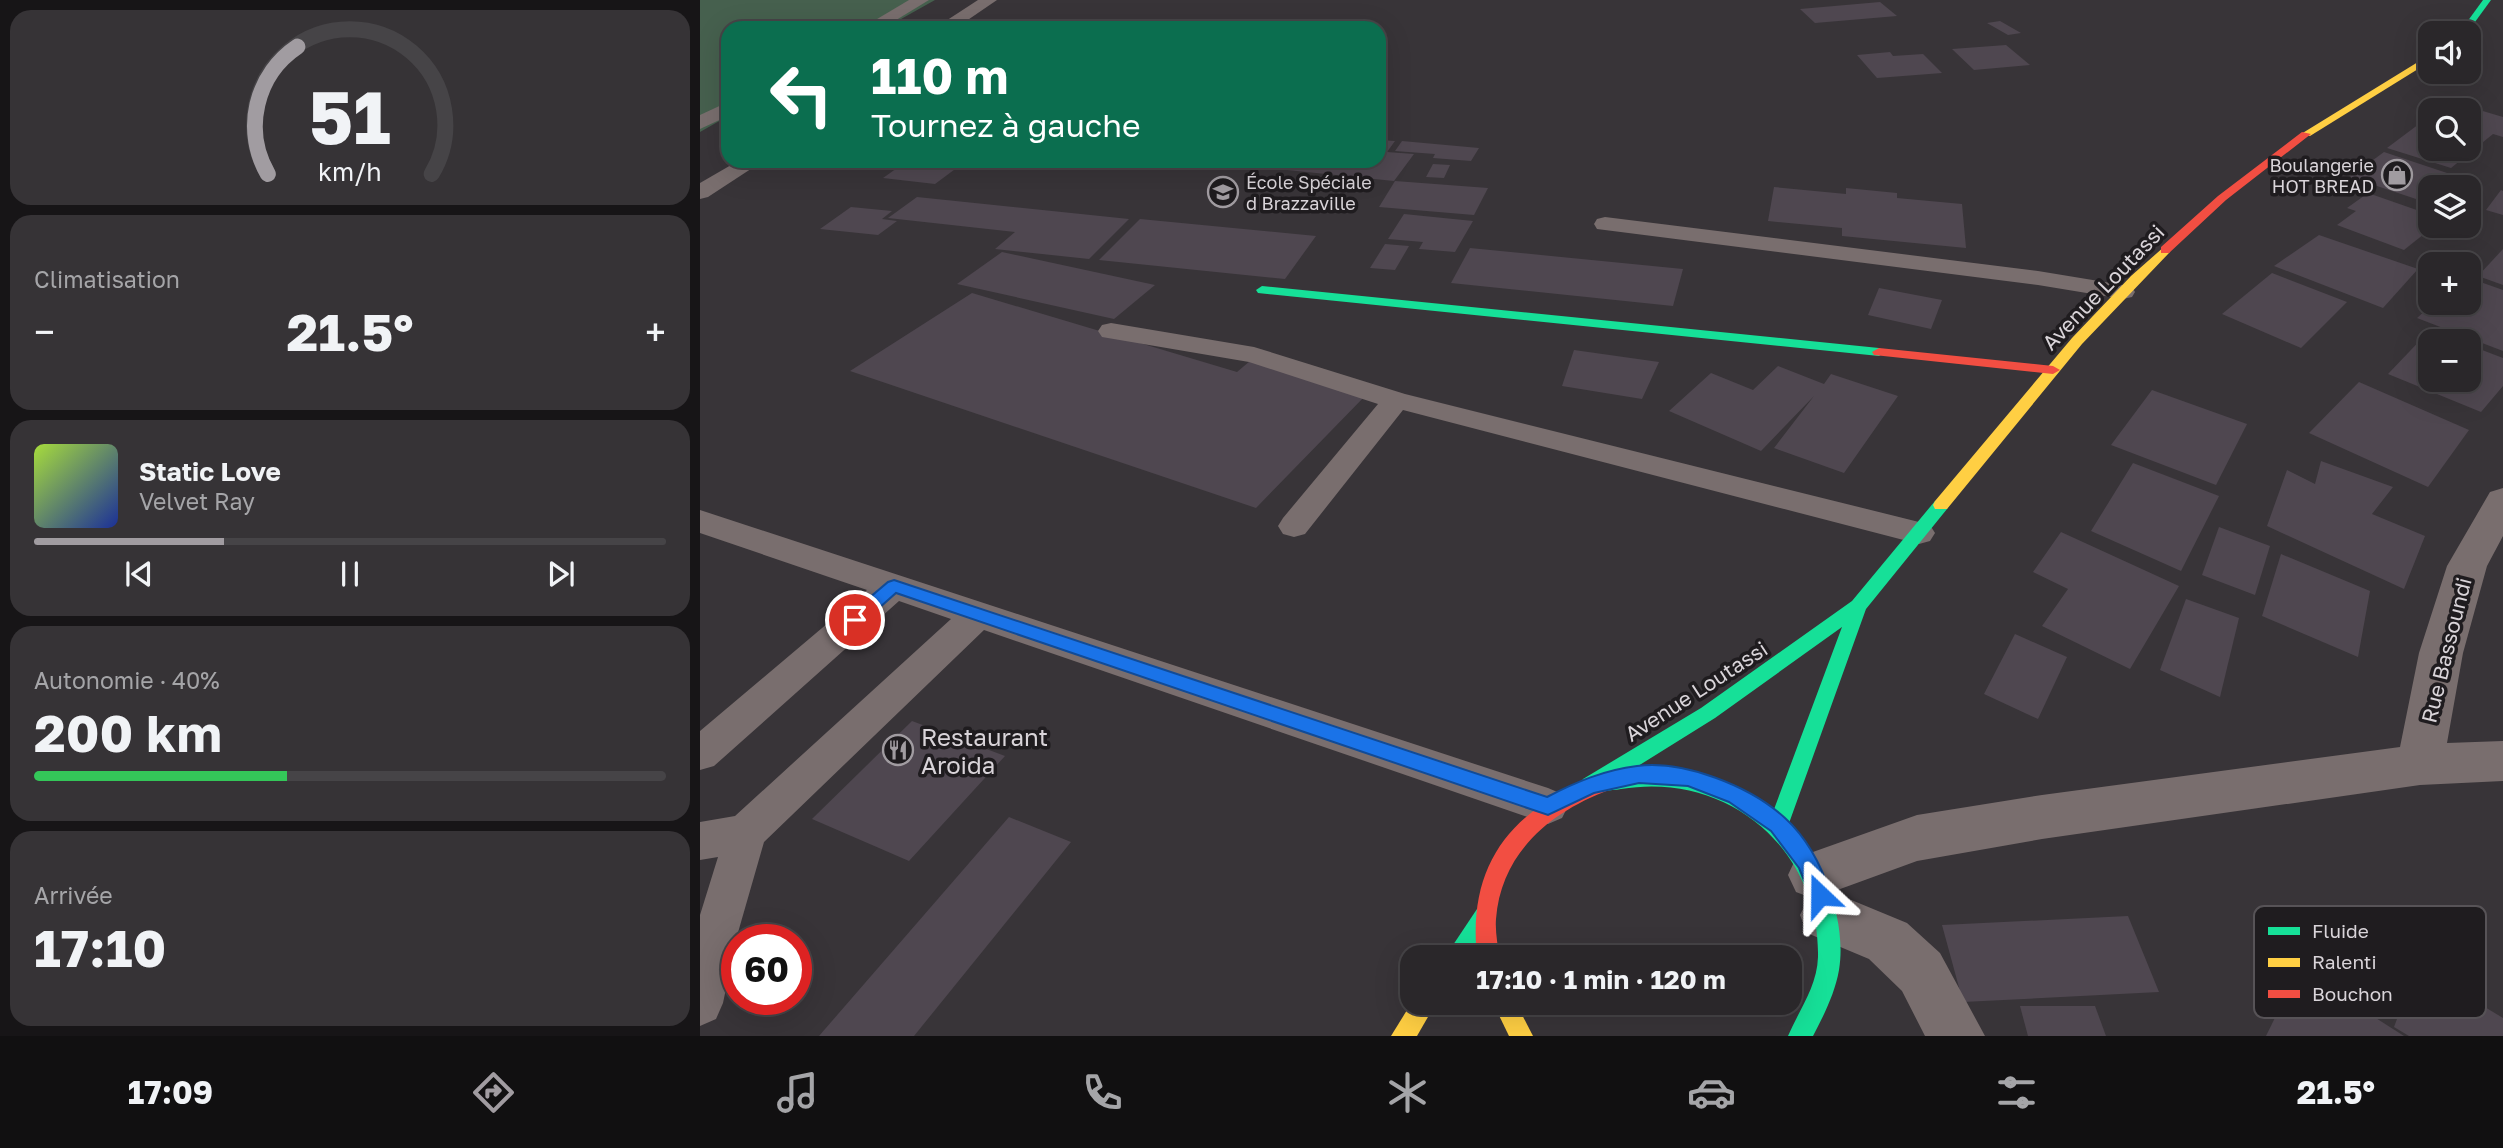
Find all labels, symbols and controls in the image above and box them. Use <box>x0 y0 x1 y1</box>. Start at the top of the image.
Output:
map controls <box>2418 21 2481 392</box>
button: sound <box>2418 21 2481 84</box>
text: 110 m <box>871 46 1008 105</box>
icon: left <box>756 49 847 140</box>
text: 51 <box>309 73 391 160</box>
button: search <box>2418 98 2481 161</box>
text: Tournez à gauche <box>871 106 1140 144</box>
place label: Boulangerie HOT BREAD <box>2269 154 2374 197</box>
text: km/h <box>318 155 382 186</box>
shop icon: Boulangerie HOT BREAD <box>2380 158 2414 192</box>
place label: École Spéciale d Brazzaville <box>1246 171 1372 214</box>
school or university icon: École Spéciale d Brazzaville <box>1206 175 1240 209</box>
button: layers <box>2418 175 2481 238</box>
street label: Avenue Loutassi <box>2036 219 2170 355</box>
button: + <box>2418 252 2481 315</box>
text: Climatisation <box>34 265 180 293</box>
text: 21.5° <box>286 300 414 362</box>
text: − <box>34 309 55 354</box>
text: + <box>645 309 666 354</box>
button: − <box>2418 329 2481 392</box>
text: Static Love <box>139 456 281 487</box>
text: Velvet Ray <box>139 487 255 515</box>
icon: previous <box>120 555 158 593</box>
icon: pause <box>331 555 369 593</box>
icon: next <box>542 555 580 593</box>
street label: Rue Bassoundi <box>2415 575 2477 725</box>
pin <box>825 590 885 650</box>
icon: arrive <box>836 601 874 639</box>
street label: Avenue Loutassi <box>1620 635 1772 747</box>
text: Autonomie · 40% <box>34 666 220 694</box>
text: 200 km <box>34 701 222 763</box>
place label: Restaurant Aroida <box>921 722 1048 779</box>
restaurant icon: Restaurant Aroida <box>881 733 915 767</box>
position arrow <box>1783 858 1857 932</box>
text: Arrivée <box>34 881 113 909</box>
legend <box>2254 906 2486 1018</box>
text: 17:10 <box>34 916 166 978</box>
text: Fluide <box>2312 919 2369 942</box>
speed limit sign: 60 <box>721 924 812 1015</box>
text: Ralenti <box>2312 950 2377 973</box>
text: 17:10 · 1 min · 120 m <box>1476 964 1726 995</box>
text: Bouchon <box>2312 982 2393 1005</box>
icon: directions <box>469 1068 518 1117</box>
icon: music <box>773 1068 822 1117</box>
icon: phone <box>1078 1068 1127 1117</box>
icon: climate <box>1383 1068 1432 1117</box>
icon: car <box>1687 1068 1736 1117</box>
icon: filters <box>1992 1068 2041 1117</box>
text: 17:09 <box>128 1073 213 1111</box>
text: 21.5° <box>2297 1073 2375 1111</box>

